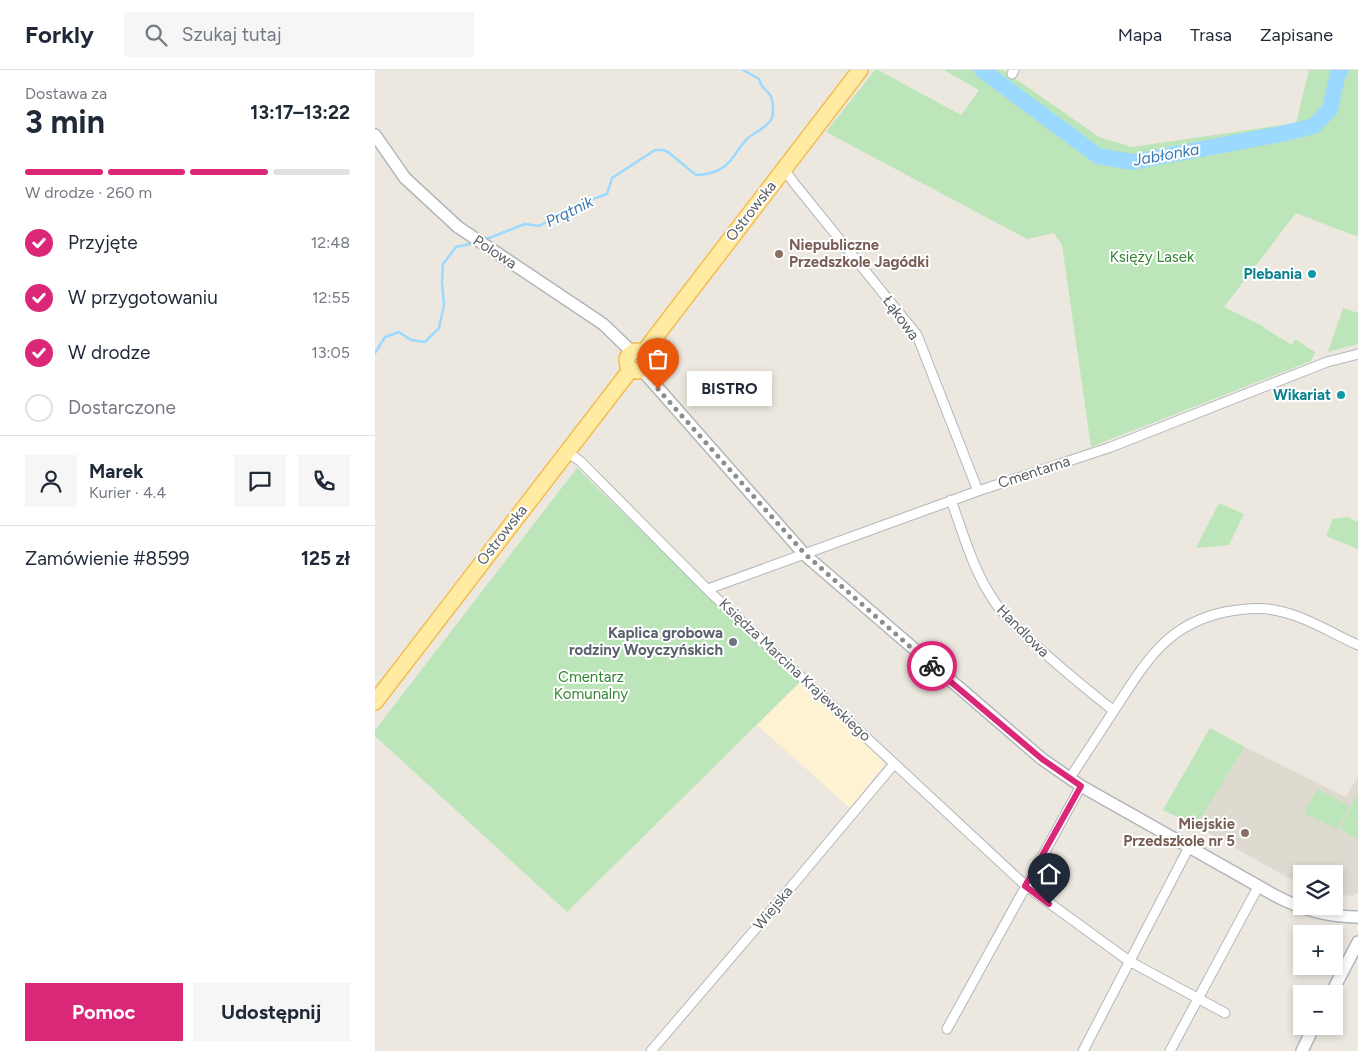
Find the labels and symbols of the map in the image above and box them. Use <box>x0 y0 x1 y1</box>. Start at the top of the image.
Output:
water label: Jabłonka <box>1131 139 1201 170</box>
street label: Ostrowska <box>722 177 780 245</box>
water label: Prątnik <box>542 191 597 231</box>
street label: Polowa <box>470 231 520 273</box>
place label: Niepubliczne Przedszkole Jagódki <box>789 236 929 271</box>
marker: Niepubliczne Przedszkole Jagódki <box>773 248 785 260</box>
park label: Księży Lasek <box>1110 248 1195 266</box>
place label: Plebania <box>1244 265 1302 283</box>
marker: Plebania <box>1306 268 1318 280</box>
street label: Łąkowa <box>879 292 923 344</box>
pin <box>637 338 679 389</box>
callout: BISTRO <box>688 372 773 406</box>
place label: Wikariat <box>1273 386 1331 404</box>
marker: Wikariat <box>1335 389 1347 401</box>
street label: Cmentarna <box>996 452 1072 492</box>
street label: Ostrowska <box>473 501 531 569</box>
street label: Księdza Marcina Krajewskiego <box>715 595 875 745</box>
street label: Handlowa <box>993 601 1053 661</box>
place label: Kaplica grobowa rodziny Woyczyńskich <box>569 624 723 659</box>
marker: Kaplica grobowa rodziny Woyczyńskich <box>727 636 739 648</box>
courier <box>907 641 957 691</box>
park label: Cmentarz Komunalny <box>554 668 628 703</box>
place label: Miejskie Przedszkole nr 5 <box>1123 815 1236 850</box>
marker: Miejskie Przedszkole nr 5 <box>1239 827 1251 839</box>
pin <box>1028 853 1070 904</box>
street label: Wiejska <box>749 882 797 934</box>

